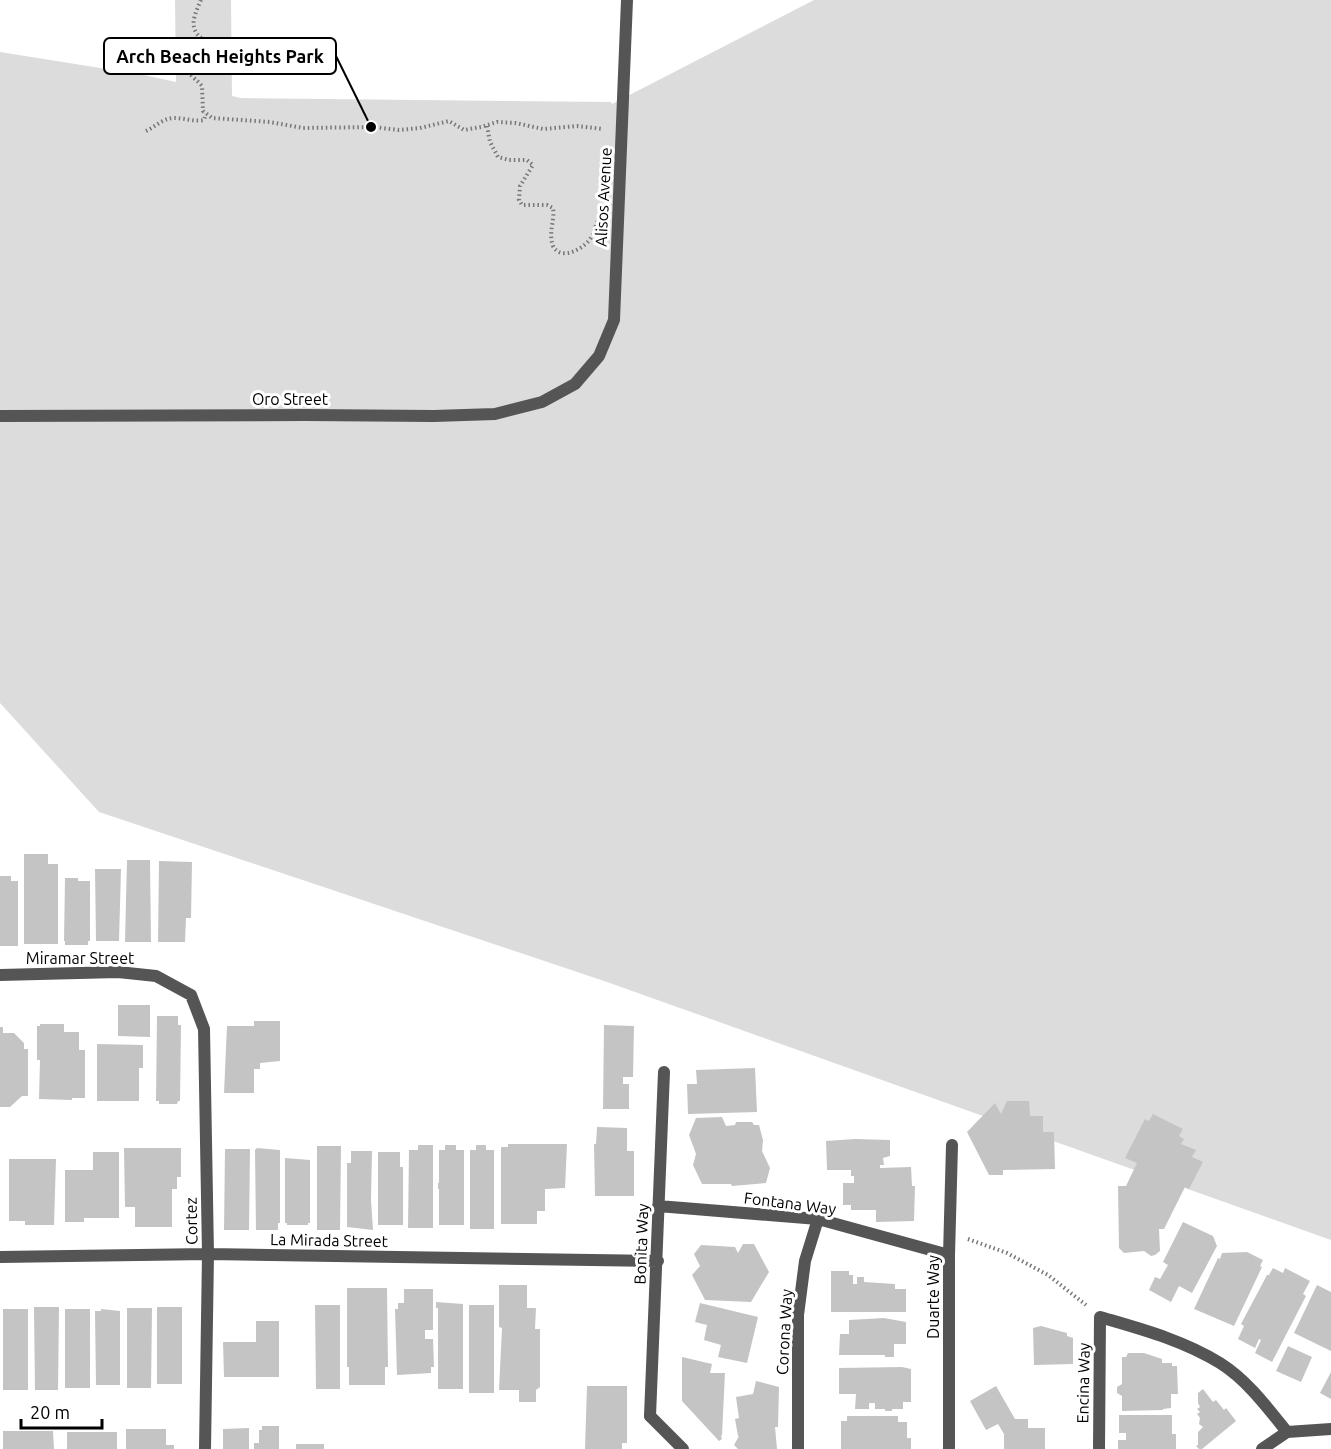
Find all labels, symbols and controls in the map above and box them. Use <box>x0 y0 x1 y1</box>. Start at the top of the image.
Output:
callout: Arch Beach Heights Park <box>104 38 336 74</box>
text: Arch Beach Heights Park <box>116 46 324 66</box>
street label: Alisos Avenue <box>591 147 615 247</box>
street label: Oro Street <box>252 390 329 408</box>
street label: Miramar Street <box>26 949 135 967</box>
street label: Fontana Way <box>743 1188 837 1218</box>
street label: Cortez <box>182 1197 200 1245</box>
street label: Bonita Way <box>631 1203 651 1285</box>
street label: La Mirada Street <box>270 1230 389 1250</box>
street label: Duarte Way <box>924 1255 942 1339</box>
street label: Corona Way <box>773 1288 795 1375</box>
street label: Encina Way <box>1073 1342 1093 1424</box>
scale bar <box>21 1392 102 1430</box>
text: 20 m <box>30 1402 70 1422</box>

